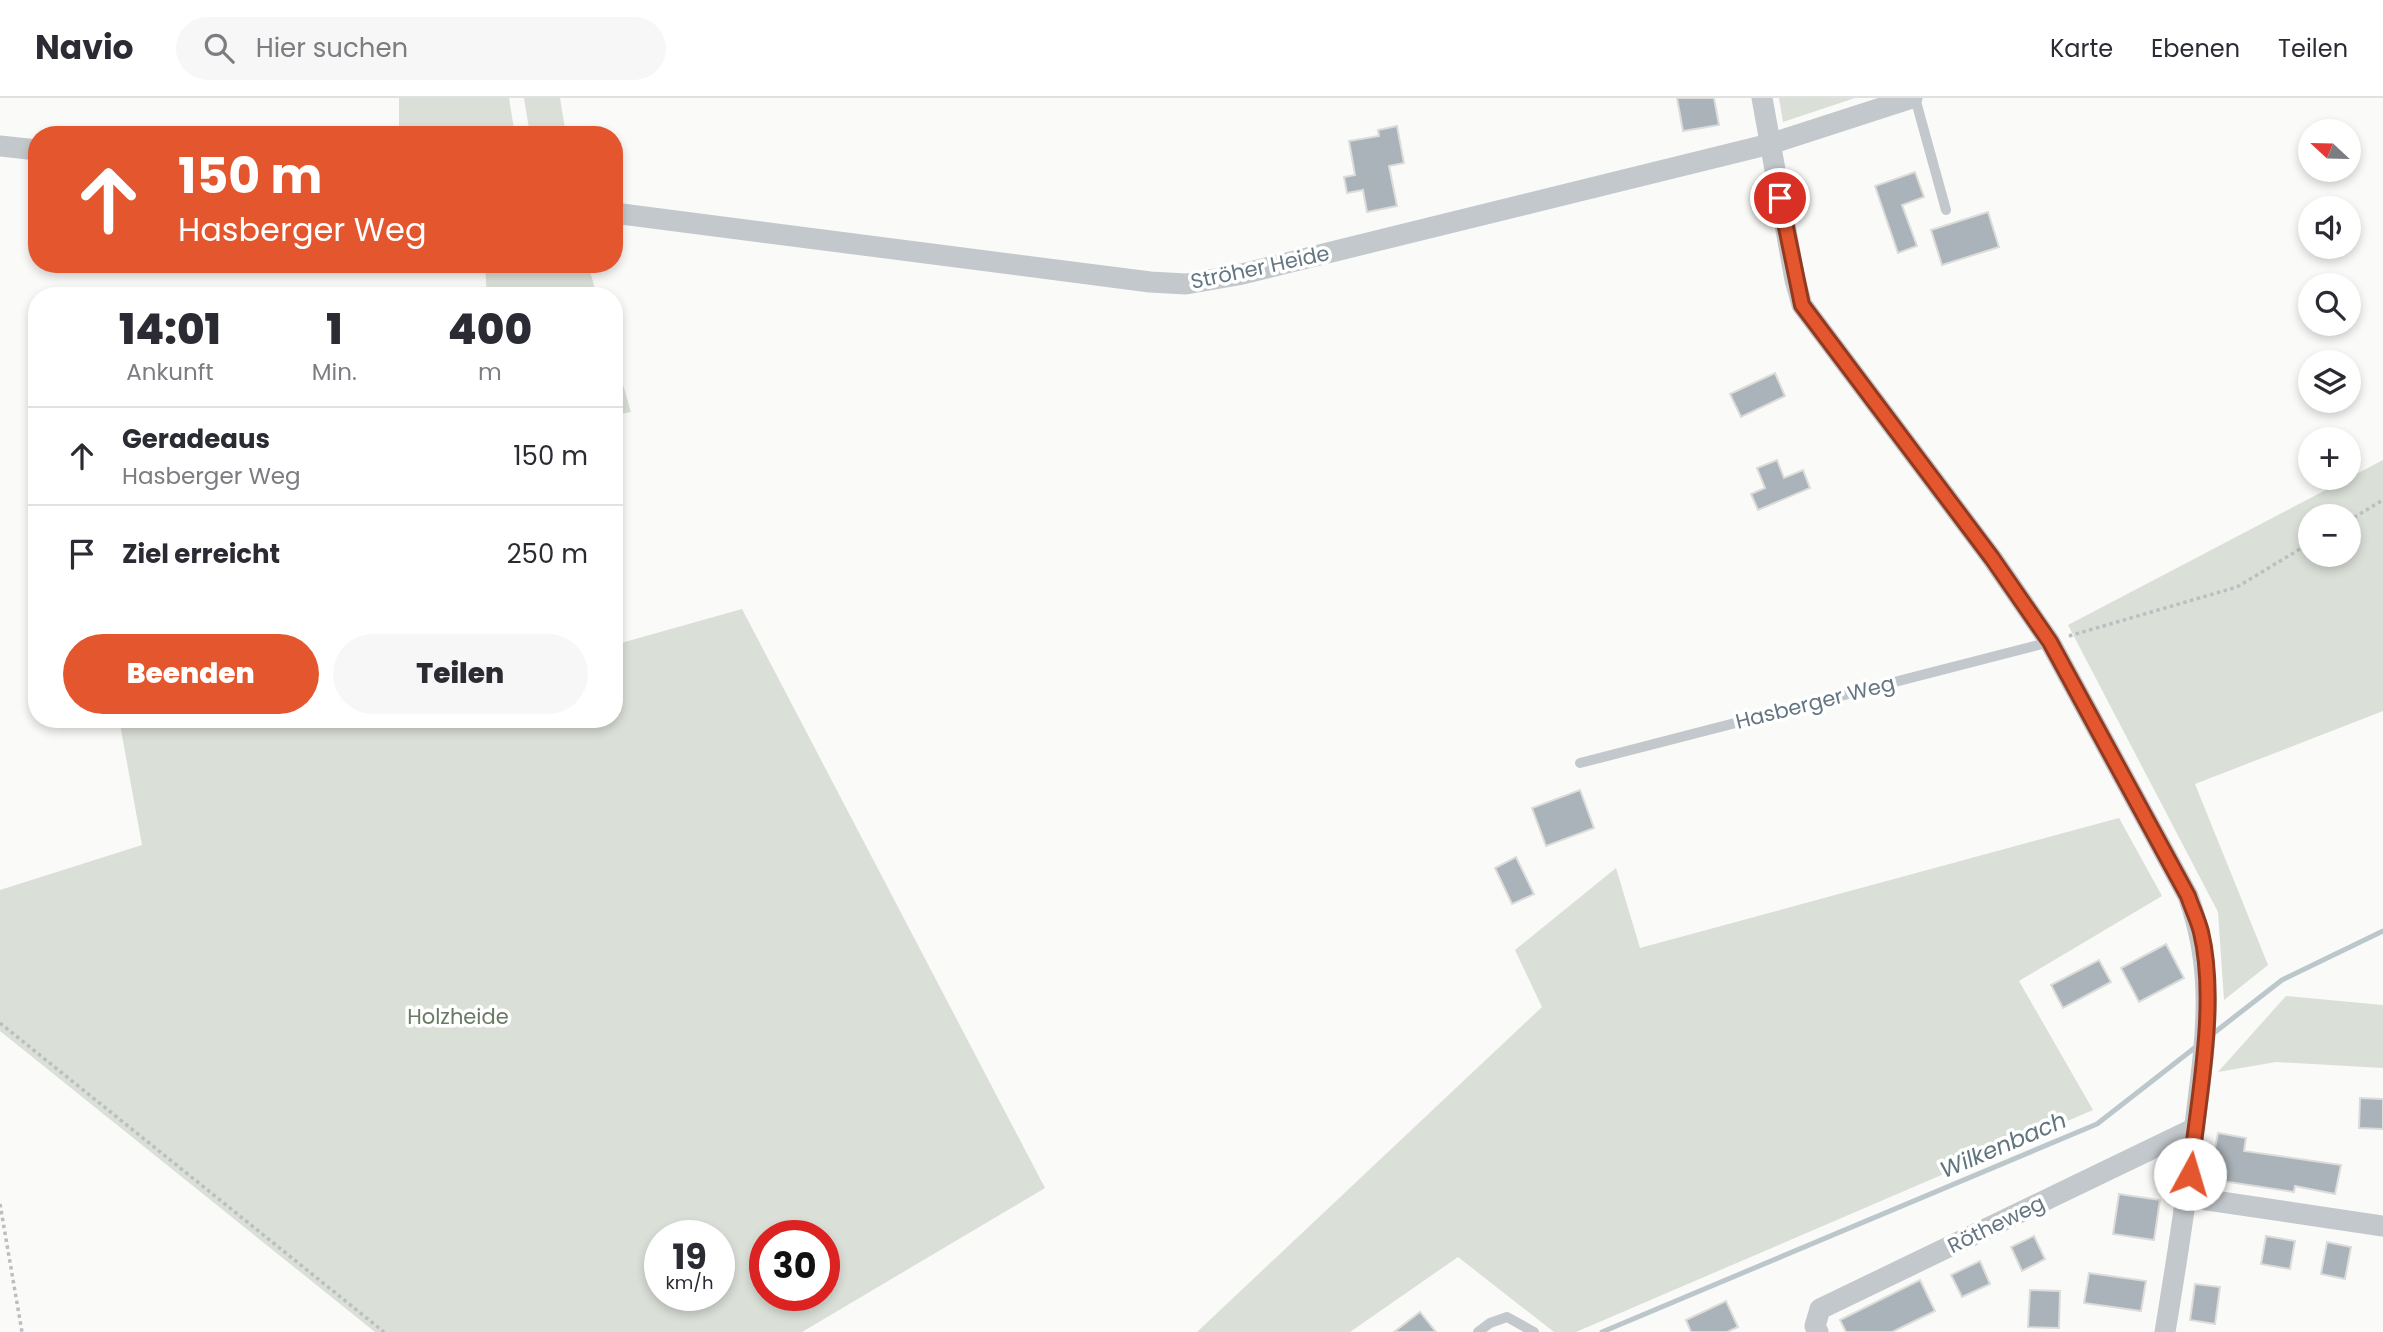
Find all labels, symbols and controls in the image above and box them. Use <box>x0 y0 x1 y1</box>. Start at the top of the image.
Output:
search box <box>176 17 666 80</box>
text: Navio <box>35 24 134 71</box>
icon: search <box>200 29 238 67</box>
text: Hier suchen <box>256 30 408 66</box>
text: Karte <box>2050 32 2113 65</box>
text: Ebenen <box>2151 32 2240 65</box>
text: Teilen <box>2278 32 2348 65</box>
north arrow <box>2298 119 2361 182</box>
map controls <box>2298 119 2361 567</box>
text: 150 m <box>178 142 323 210</box>
icon: ahead <box>63 154 154 245</box>
pin <box>1750 168 1810 228</box>
icon: arrive <box>1761 179 1799 217</box>
button: sound <box>2298 196 2361 259</box>
text: Hasberger Weg <box>178 207 427 252</box>
street label: Ströher Heide <box>1188 238 1332 296</box>
button: search <box>2298 273 2361 336</box>
text: 14:01 <box>119 300 221 359</box>
text: 1 <box>326 300 342 359</box>
text: 400 <box>448 300 532 359</box>
button: layers <box>2298 350 2361 413</box>
text: Ankunft <box>126 356 214 388</box>
text: Min. <box>312 356 357 388</box>
text: m <box>478 356 502 388</box>
text: Geradeaus <box>122 421 270 457</box>
button: + <box>2298 427 2361 490</box>
icon: ahead <box>63 437 101 475</box>
text: 150 m <box>513 438 588 474</box>
text: Hasberger Weg <box>122 460 301 492</box>
button: − <box>2298 504 2361 567</box>
icon: arrive <box>63 535 101 573</box>
text: Ziel erreicht <box>122 536 280 572</box>
text: 250 m <box>507 536 588 572</box>
button: Beenden <box>63 634 319 714</box>
button: Teilen <box>333 634 588 714</box>
street label: Hasberger Weg <box>1732 668 1898 736</box>
park label: Holzheide <box>407 1002 509 1031</box>
water label: Wilkenbach <box>1935 1104 2071 1186</box>
position arrow <box>2153 1137 2227 1211</box>
street label: Rötheweg <box>1943 1188 2049 1260</box>
speed limit sign: 30 <box>749 1220 840 1311</box>
text: 19 <box>672 1232 707 1281</box>
text: km/h <box>666 1270 713 1295</box>

